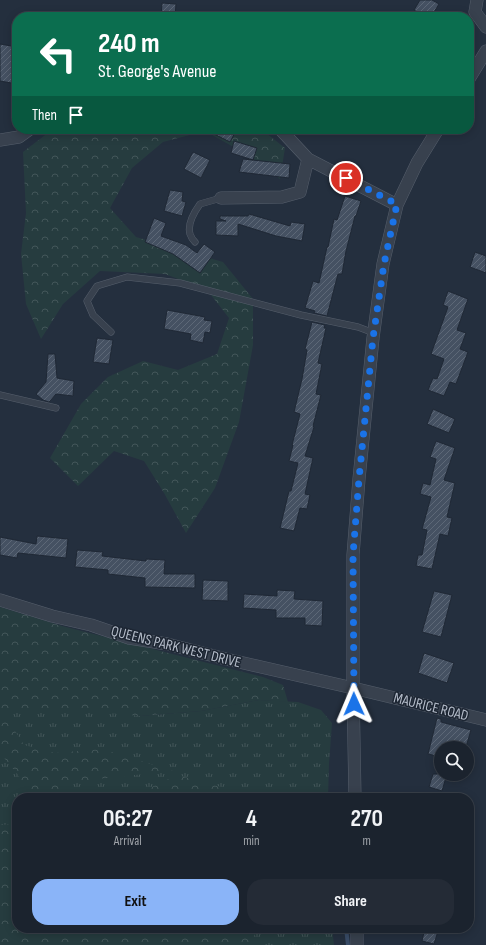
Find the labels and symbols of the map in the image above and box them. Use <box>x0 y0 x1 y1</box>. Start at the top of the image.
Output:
pin <box>329 161 363 195</box>
street label: QUEENS PARK WEST DRIVE <box>109 622 243 672</box>
position arrow <box>333 683 375 725</box>
street label: MAURICE ROAD <box>392 689 470 725</box>

